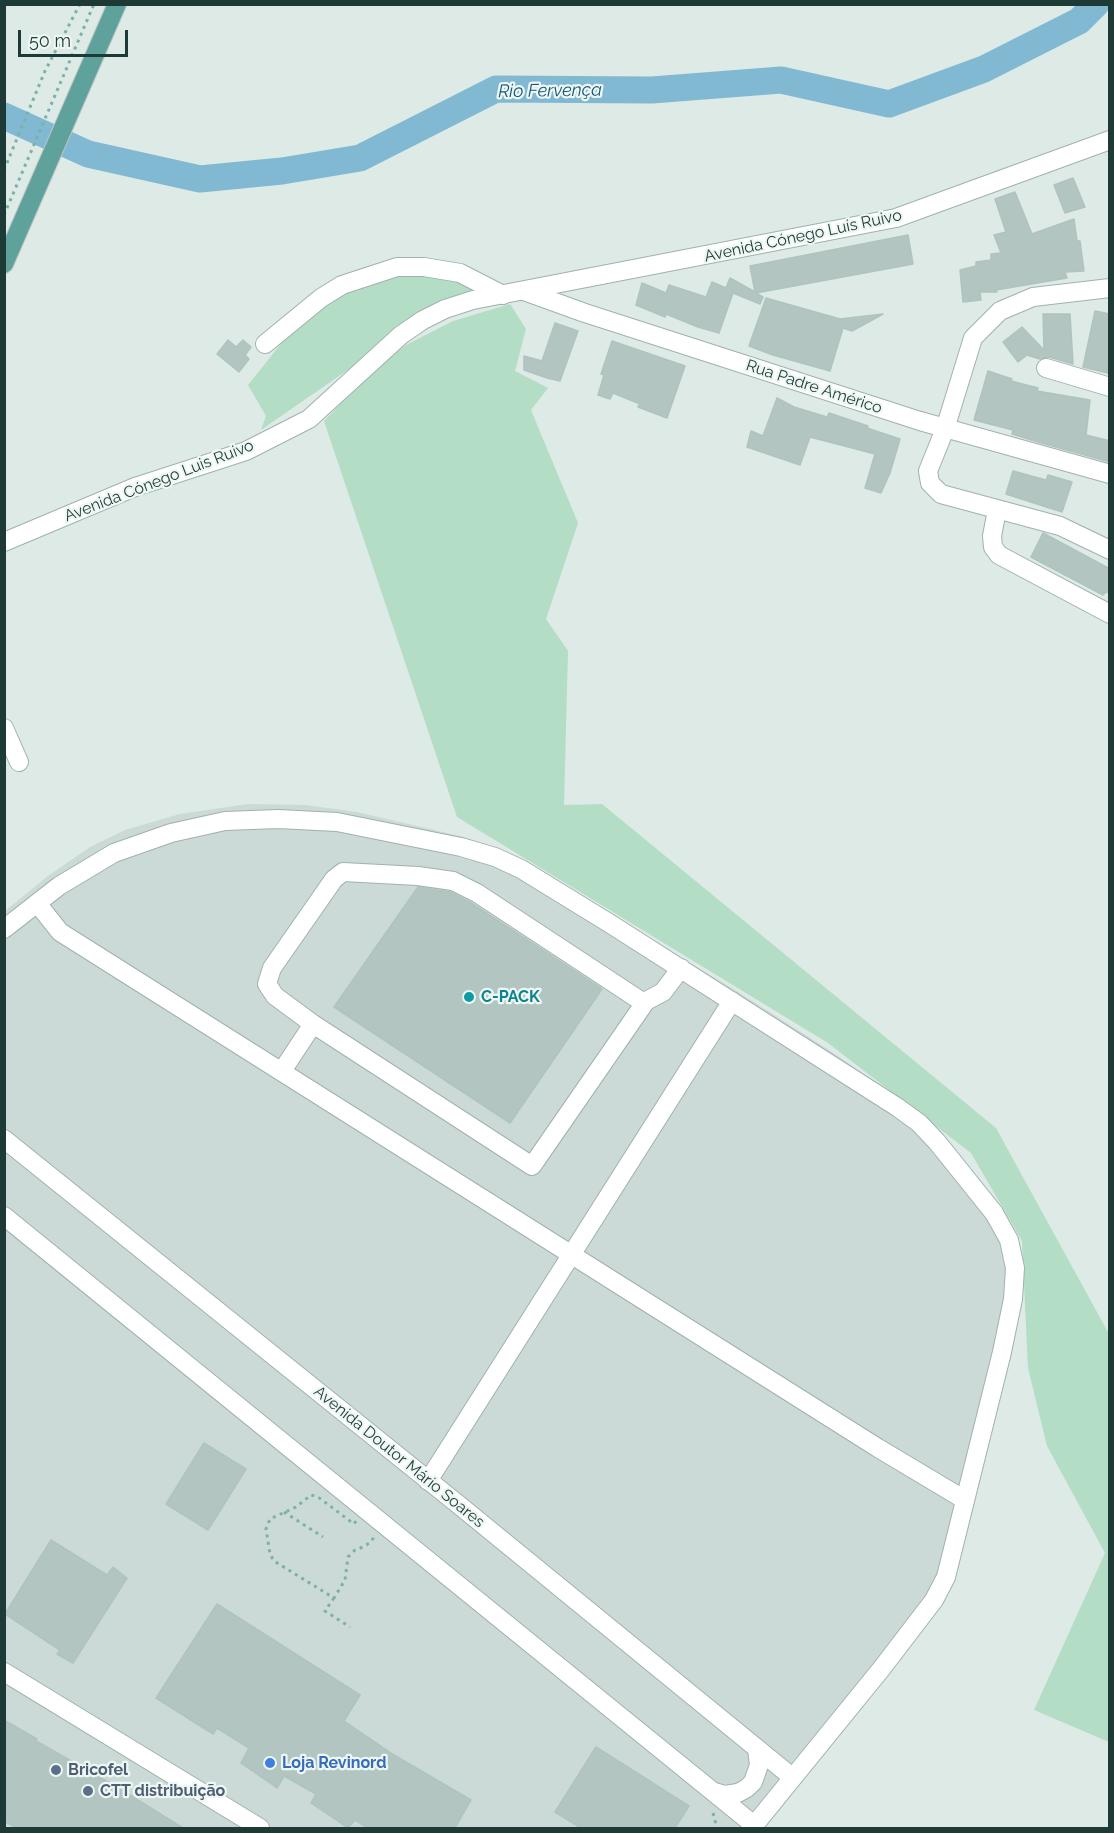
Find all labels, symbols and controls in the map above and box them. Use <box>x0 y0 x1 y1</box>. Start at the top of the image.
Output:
scale bar <box>21 18 130 56</box>
text: 50 m <box>29 30 71 51</box>
water label: Rio Fervença <box>498 79 602 103</box>
street label: Avenida Cónego Luís Ruivo <box>703 206 903 266</box>
street label: Rua Padre Américo <box>743 356 885 418</box>
street label: Avenida Cónego Luis Ruivo <box>62 436 256 526</box>
place label: C-PACK <box>481 987 540 1007</box>
marker: C-PACK <box>462 990 476 1004</box>
street label: Avenida Doutor Mário Soares <box>310 1382 488 1532</box>
place label: Loja Revinord <box>282 1753 387 1773</box>
marker: Loja Revinord <box>263 1756 277 1770</box>
place label: Bricofel <box>68 1760 128 1780</box>
marker: Bricofel <box>49 1763 63 1777</box>
place label: CTT distribuição <box>100 1781 225 1801</box>
marker: CTT distribuição <box>81 1784 95 1798</box>

